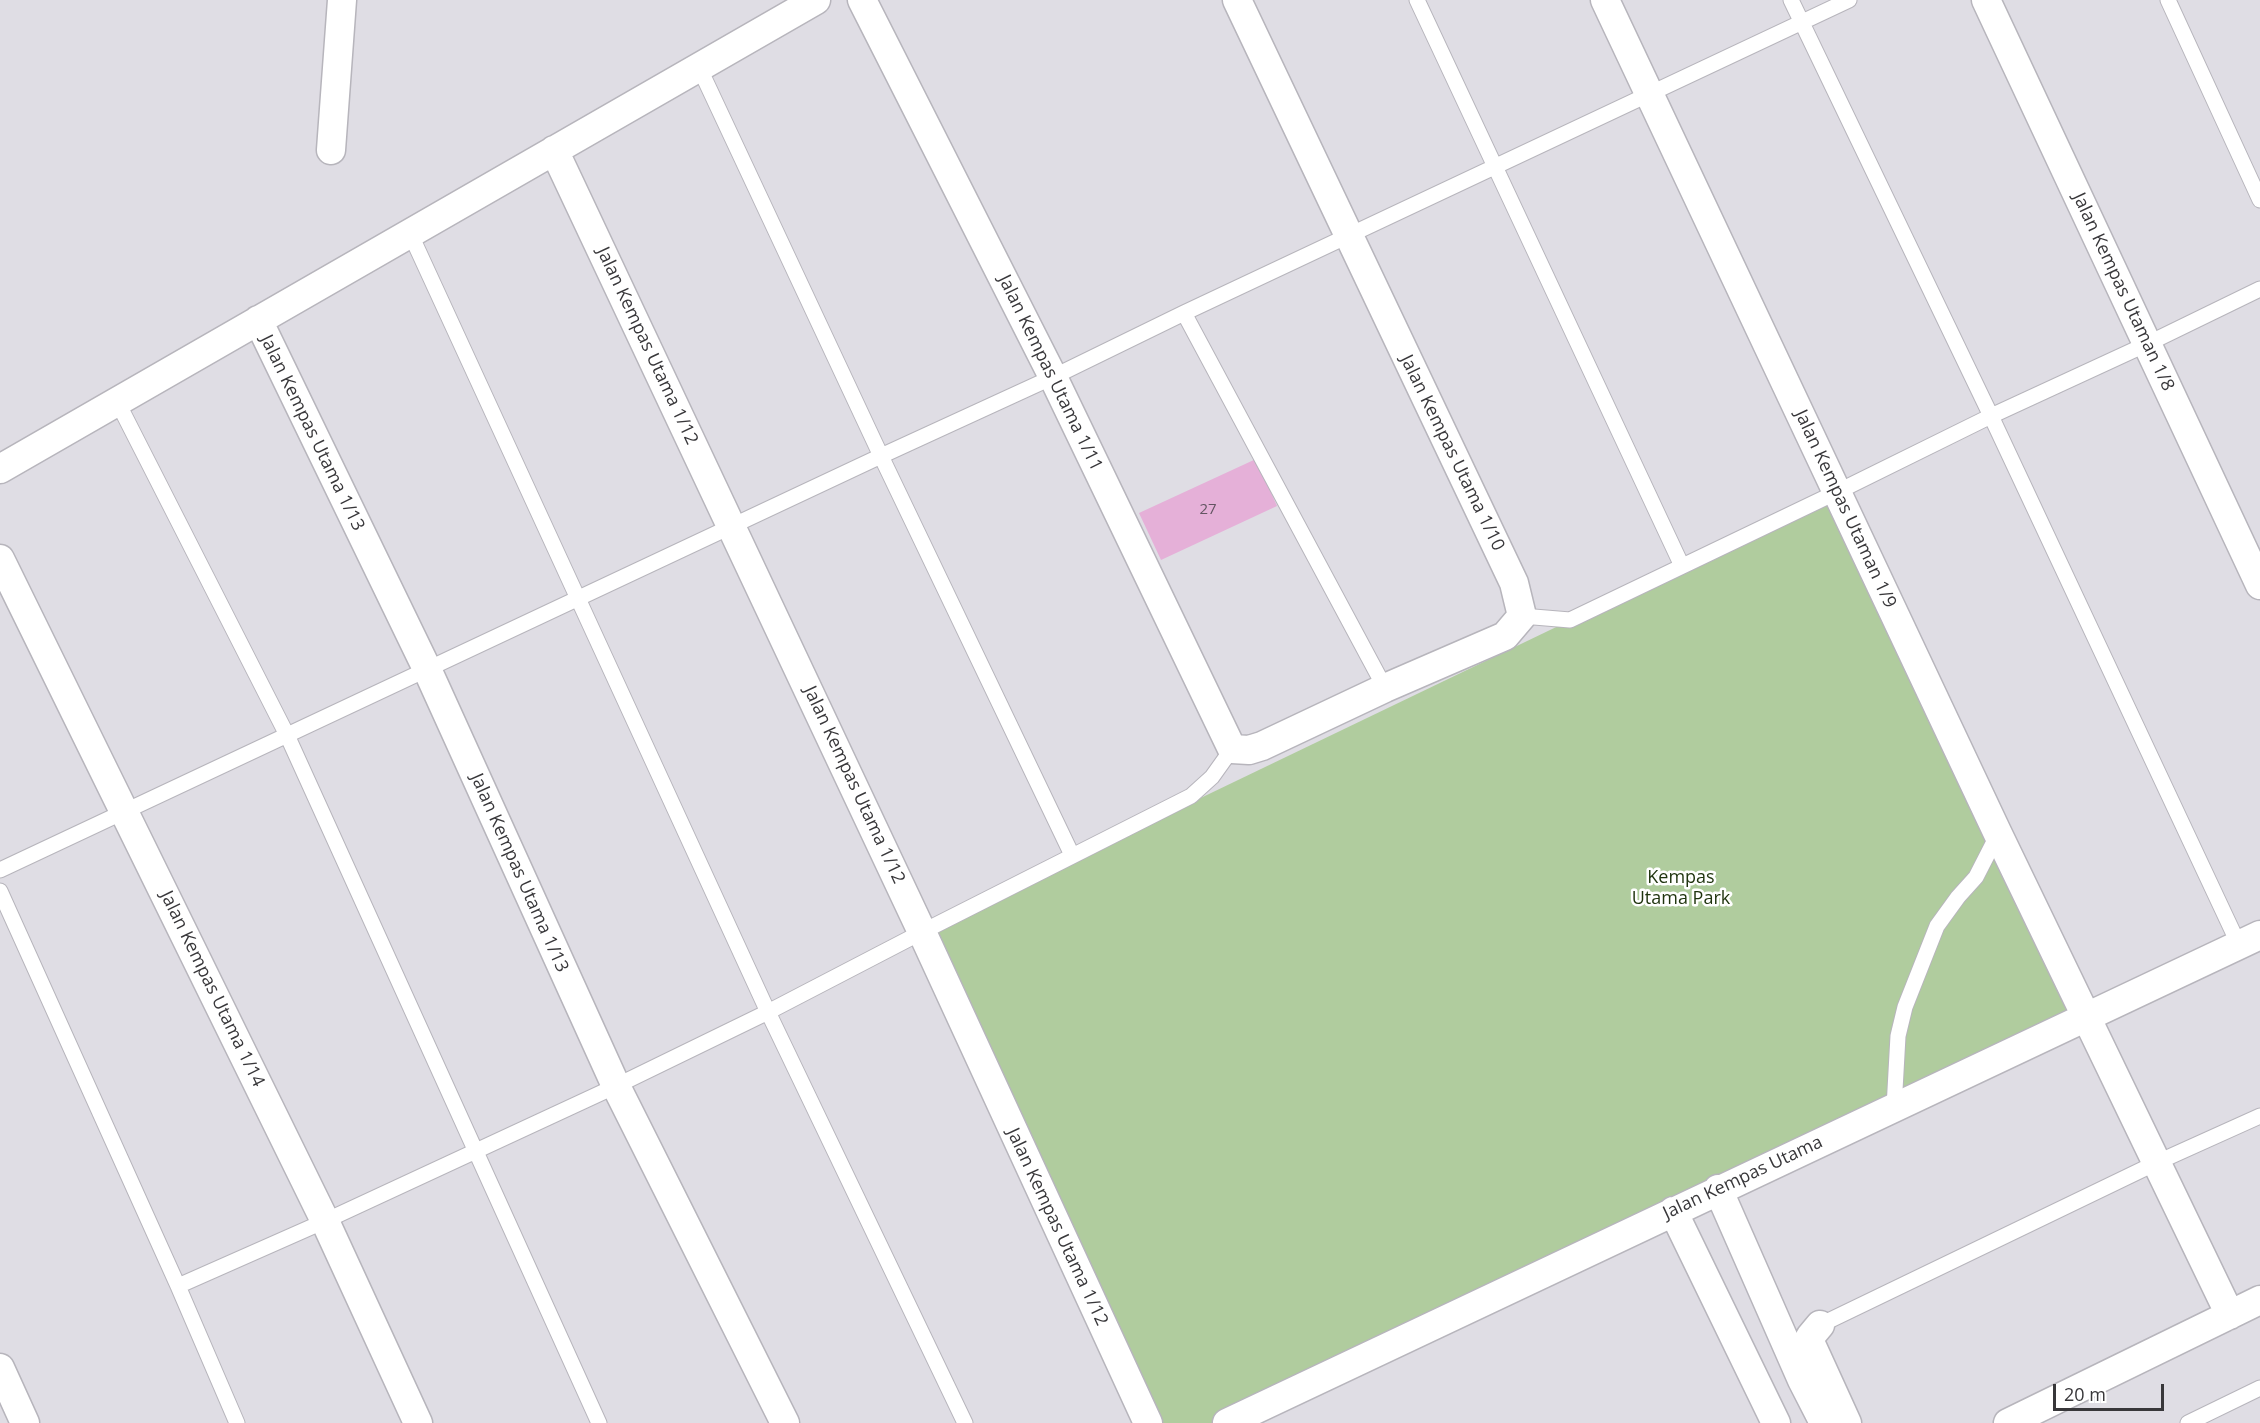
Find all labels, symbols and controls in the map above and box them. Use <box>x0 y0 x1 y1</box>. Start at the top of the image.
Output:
street label: Jalan Kempas Utaman 1/8 <box>2068 189 2178 395</box>
street label: Jalan Kempas Utama 1/12 <box>592 244 702 448</box>
street label: Jalan Kempas Utama 1/11 <box>993 271 1107 475</box>
street label: Jalan Kempas Utama 1/13 <box>255 331 369 535</box>
street label: Jalan Kempas Utama 1/10 <box>1395 351 1509 555</box>
street label: Jalan Kempas Utaman 1/9 <box>1790 406 1900 612</box>
house number: 27 <box>1199 501 1217 519</box>
street label: Jalan Kempas Utama 1/12 <box>799 683 909 887</box>
street label: Jalan Kempas Utama 1/13 <box>465 770 573 976</box>
park label: Kempas Utama Park <box>1632 867 1730 910</box>
street label: Jalan Kempas Utama 1/14 <box>155 887 269 1091</box>
street label: Jalan Kempas Utama 1/12 <box>1002 1125 1112 1329</box>
street label: Jalan Kempas Utama <box>1660 1132 1826 1224</box>
scale bar <box>2056 1372 2167 1410</box>
text: 20 m <box>2064 1382 2106 1406</box>

